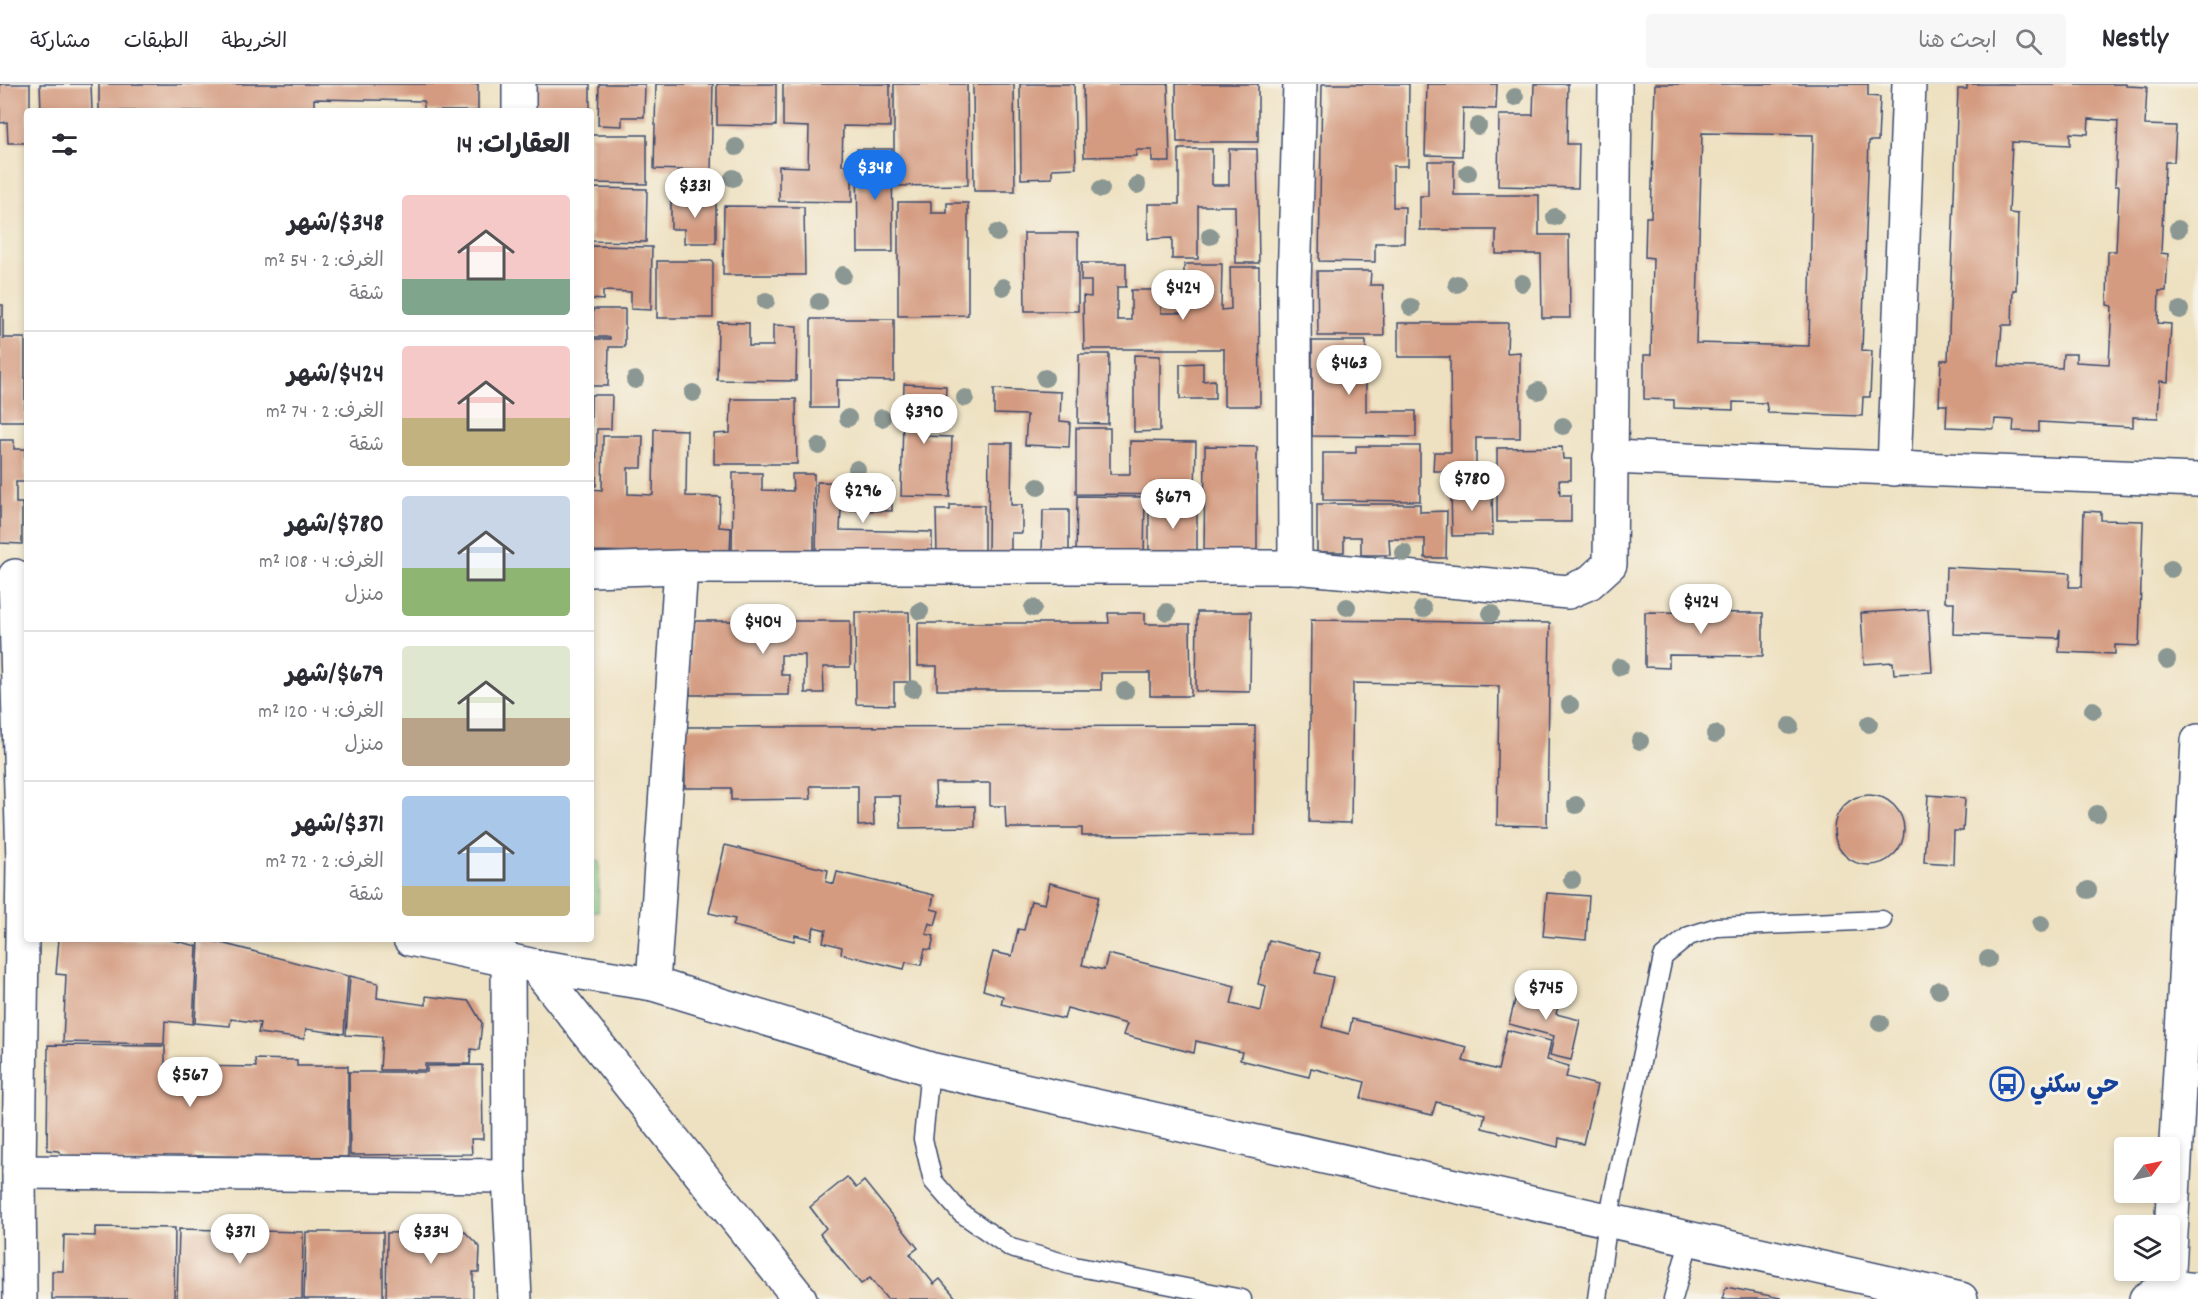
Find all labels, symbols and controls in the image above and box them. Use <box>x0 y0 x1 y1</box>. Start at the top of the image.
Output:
search box <box>1646 14 2066 68</box>
text: Nestly <box>2102 21 2168 61</box>
icon: search <box>2012 25 2045 58</box>
text: ابحث هنا <box>1918 27 1997 58</box>
text: مشاركة <box>30 28 91 58</box>
text: الطبقات <box>124 28 189 58</box>
text: الخريطة <box>222 28 287 58</box>
icon: filters <box>48 128 81 161</box>
text: العقارات: 14 <box>456 128 570 165</box>
pin: $348 <box>839 150 911 201</box>
text: $348 <box>857 155 893 183</box>
pin: $331 <box>659 168 731 219</box>
text: $331 <box>679 173 711 201</box>
text: $348/شهر <box>287 206 384 243</box>
icon: home <box>450 219 522 291</box>
text: الغرف: 2 · 54 m² <box>264 248 384 276</box>
pin: $424 <box>1147 270 1219 321</box>
text: $424 <box>1165 275 1201 303</box>
text: شقة <box>349 281 384 309</box>
pin: $463 <box>1313 345 1385 396</box>
text: $463 <box>1330 350 1368 378</box>
text: $424/شهر <box>287 357 384 394</box>
icon: home <box>450 370 522 442</box>
pin: $390 <box>888 394 960 445</box>
text: الغرف: 2 · 74 m² <box>266 399 384 427</box>
text: $390 <box>904 399 944 427</box>
text: شقة <box>349 432 384 460</box>
pin: $780 <box>1436 461 1508 512</box>
text: $780 <box>1454 466 1490 494</box>
pin: $296 <box>827 473 899 524</box>
text: $296 <box>844 478 882 506</box>
pin: $679 <box>1137 479 1209 530</box>
text: $679 <box>1155 484 1191 512</box>
text: $780/شهر <box>286 507 384 544</box>
icon: home <box>450 520 522 592</box>
text: الغرف: 4 · 108 m² <box>259 549 384 577</box>
text: منزل <box>345 582 384 610</box>
pin: $424 <box>1665 584 1737 635</box>
text: $424 <box>1683 589 1719 617</box>
pin: $404 <box>727 604 799 655</box>
text: $404 <box>744 609 782 637</box>
text: $679/شهر <box>286 657 384 694</box>
icon: home <box>450 670 522 742</box>
text: الغرف: 4 · 120 m² <box>258 699 384 727</box>
text: منزل <box>345 732 384 760</box>
text: $371/شهر <box>293 807 384 844</box>
icon: home <box>450 820 522 892</box>
text: الغرف: 2 · 72 m² <box>265 849 384 877</box>
text: شقة <box>349 882 384 910</box>
pin: $745 <box>1510 970 1582 1021</box>
text: $745 <box>1528 975 1564 1003</box>
pin: $567 <box>154 1057 226 1108</box>
text: $567 <box>172 1062 208 1090</box>
bus stop icon: حي سكني <box>1989 1066 2025 1102</box>
place label: حي سكني <box>2030 1070 2119 1105</box>
north arrow <box>2114 1137 2180 1203</box>
map controls <box>2114 1137 2180 1281</box>
pin: $371 <box>204 1214 276 1265</box>
pin: $334 <box>395 1214 467 1265</box>
button: layers <box>2114 1215 2180 1281</box>
text: $371 <box>224 1219 256 1247</box>
text: $334 <box>413 1219 449 1247</box>

